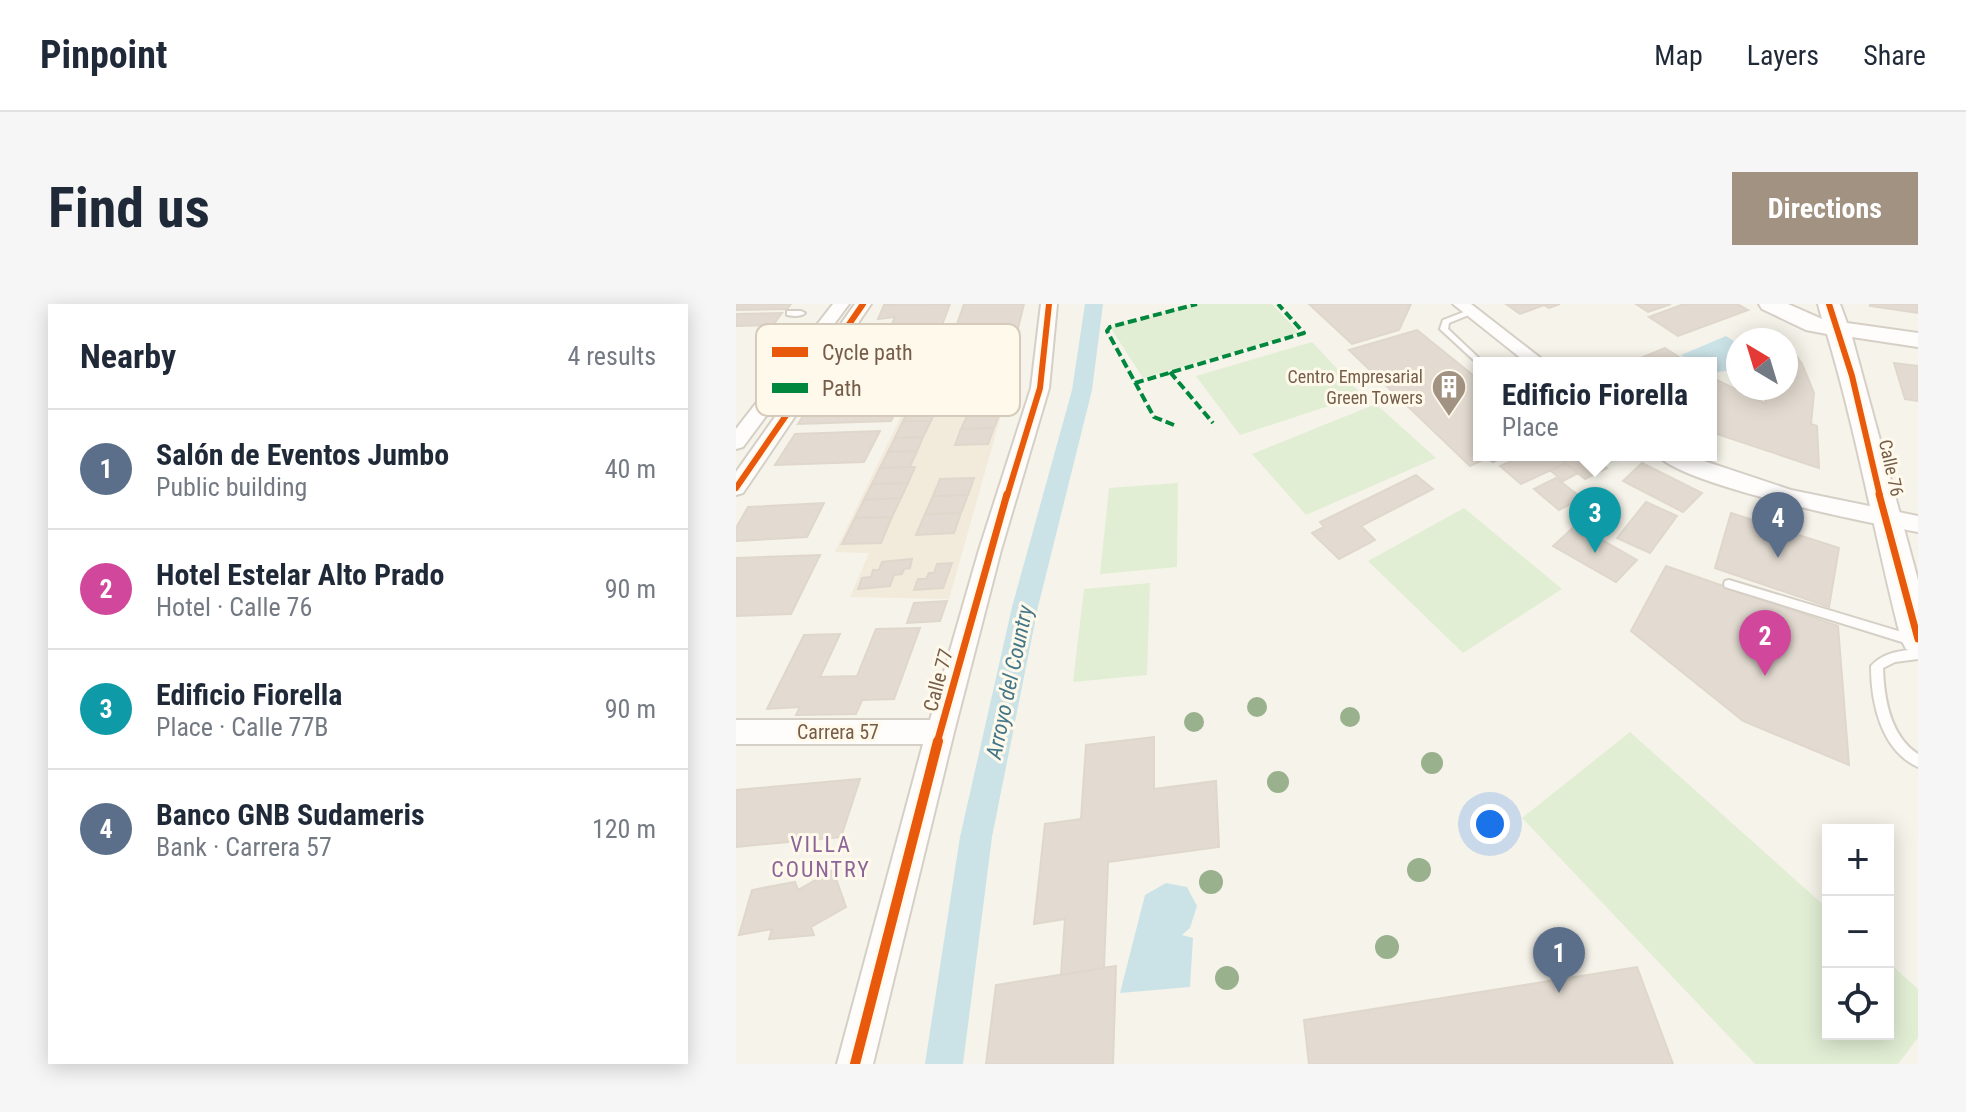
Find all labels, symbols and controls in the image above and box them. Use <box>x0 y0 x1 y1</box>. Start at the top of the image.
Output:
text: Pinpoint <box>40 33 168 77</box>
text: Map <box>1654 39 1703 72</box>
text: Layers <box>1747 39 1819 72</box>
text: Share <box>1863 39 1926 72</box>
button: Directions <box>1732 172 1918 245</box>
text: Find us <box>48 175 210 241</box>
legend <box>756 324 1020 416</box>
north arrow <box>1726 328 1798 400</box>
text: Nearby <box>80 336 176 376</box>
text: Cycle path <box>822 340 913 365</box>
text: 4 results <box>567 341 656 371</box>
popup <box>1473 357 1717 461</box>
place label: Centro Empresarial Green Towers <box>1288 366 1423 408</box>
building icon: Centro Empresarial Green Towers <box>1430 368 1468 418</box>
text: Path <box>822 376 862 401</box>
text: Edificio Fiorella <box>1502 377 1688 412</box>
text: Place <box>1502 412 1559 442</box>
text: Salón de Eventos Jumbo <box>156 437 449 472</box>
street label: Calle 76 <box>1875 438 1908 498</box>
text: 1 <box>99 454 113 484</box>
text: 40 m <box>605 454 656 484</box>
text: Public building <box>156 472 307 502</box>
pin: 3 <box>1569 487 1621 553</box>
pin: 4 <box>1752 492 1804 558</box>
text: Hotel Estelar Alto Prado <box>156 557 444 592</box>
text: 2 <box>99 574 113 604</box>
text: 90 m <box>605 574 656 604</box>
text: Hotel · Calle 76 <box>156 592 312 622</box>
water label: Arroyo del Country <box>981 602 1038 762</box>
pin: 2 <box>1739 610 1791 676</box>
street label: Calle 77 <box>918 646 958 714</box>
text: Edificio Fiorella <box>156 677 342 712</box>
text: 3 <box>99 694 113 724</box>
text: 90 m <box>605 694 656 724</box>
text: Place · Calle 77B <box>156 712 328 742</box>
street label: Carrera 57 <box>797 720 879 744</box>
text: Banco GNB Sudameris <box>156 797 425 832</box>
your location <box>1470 804 1510 844</box>
text: 4 <box>99 814 113 844</box>
text: 120 m <box>592 814 656 844</box>
map controls <box>1822 824 1894 1040</box>
button: + <box>1822 824 1894 896</box>
text: Bank · Carrera 57 <box>156 832 332 862</box>
district label: VILLA COUNTRY <box>771 832 871 882</box>
button: − <box>1822 896 1894 968</box>
pin: 1 <box>1533 927 1585 993</box>
button: locate <box>1822 968 1894 1040</box>

